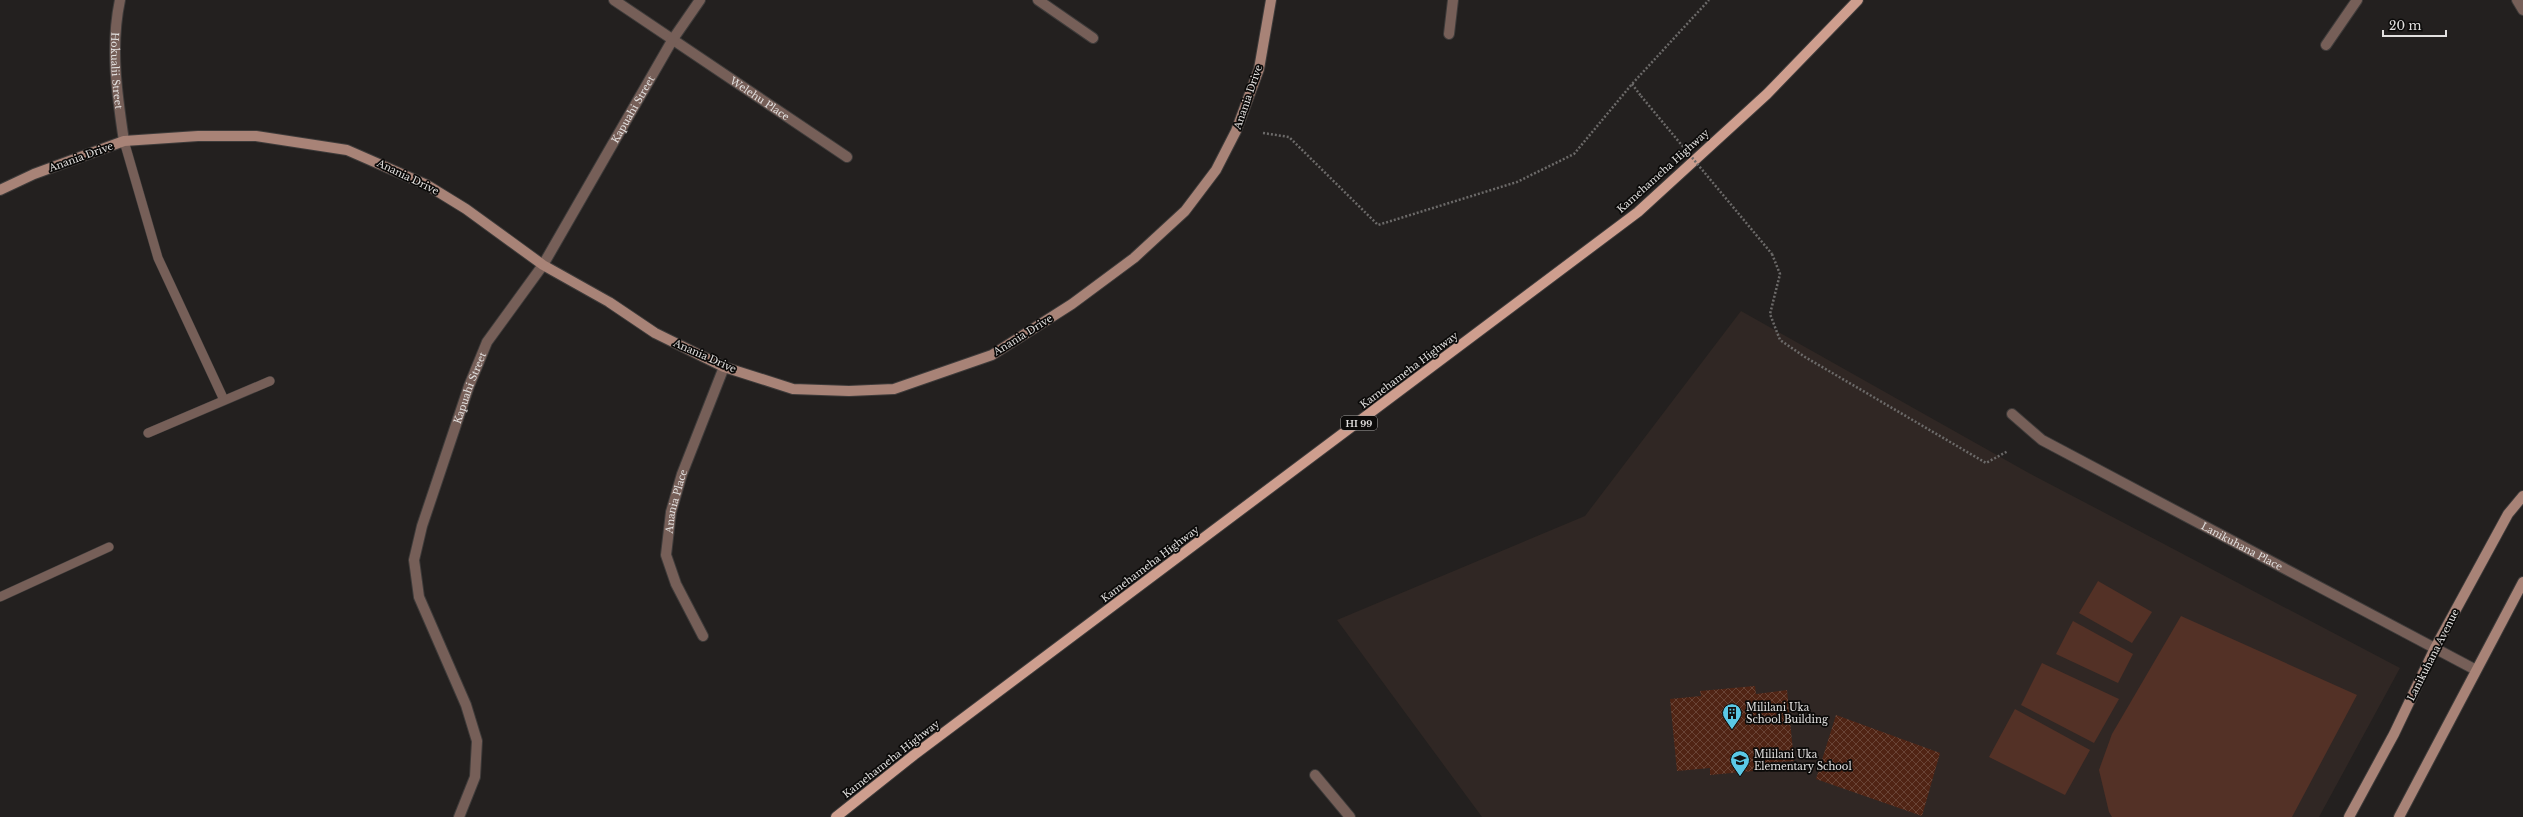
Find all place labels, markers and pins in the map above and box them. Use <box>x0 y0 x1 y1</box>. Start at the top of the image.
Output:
place label: Mililani Uka School Building <box>1746 701 1829 726</box>
building icon: Mililani Uka School Building <box>1721 702 1743 730</box>
place label: Mililani Uka Elementary School <box>1754 748 1852 773</box>
school or university icon: Mililani Uka Elementary School <box>1729 749 1751 777</box>

